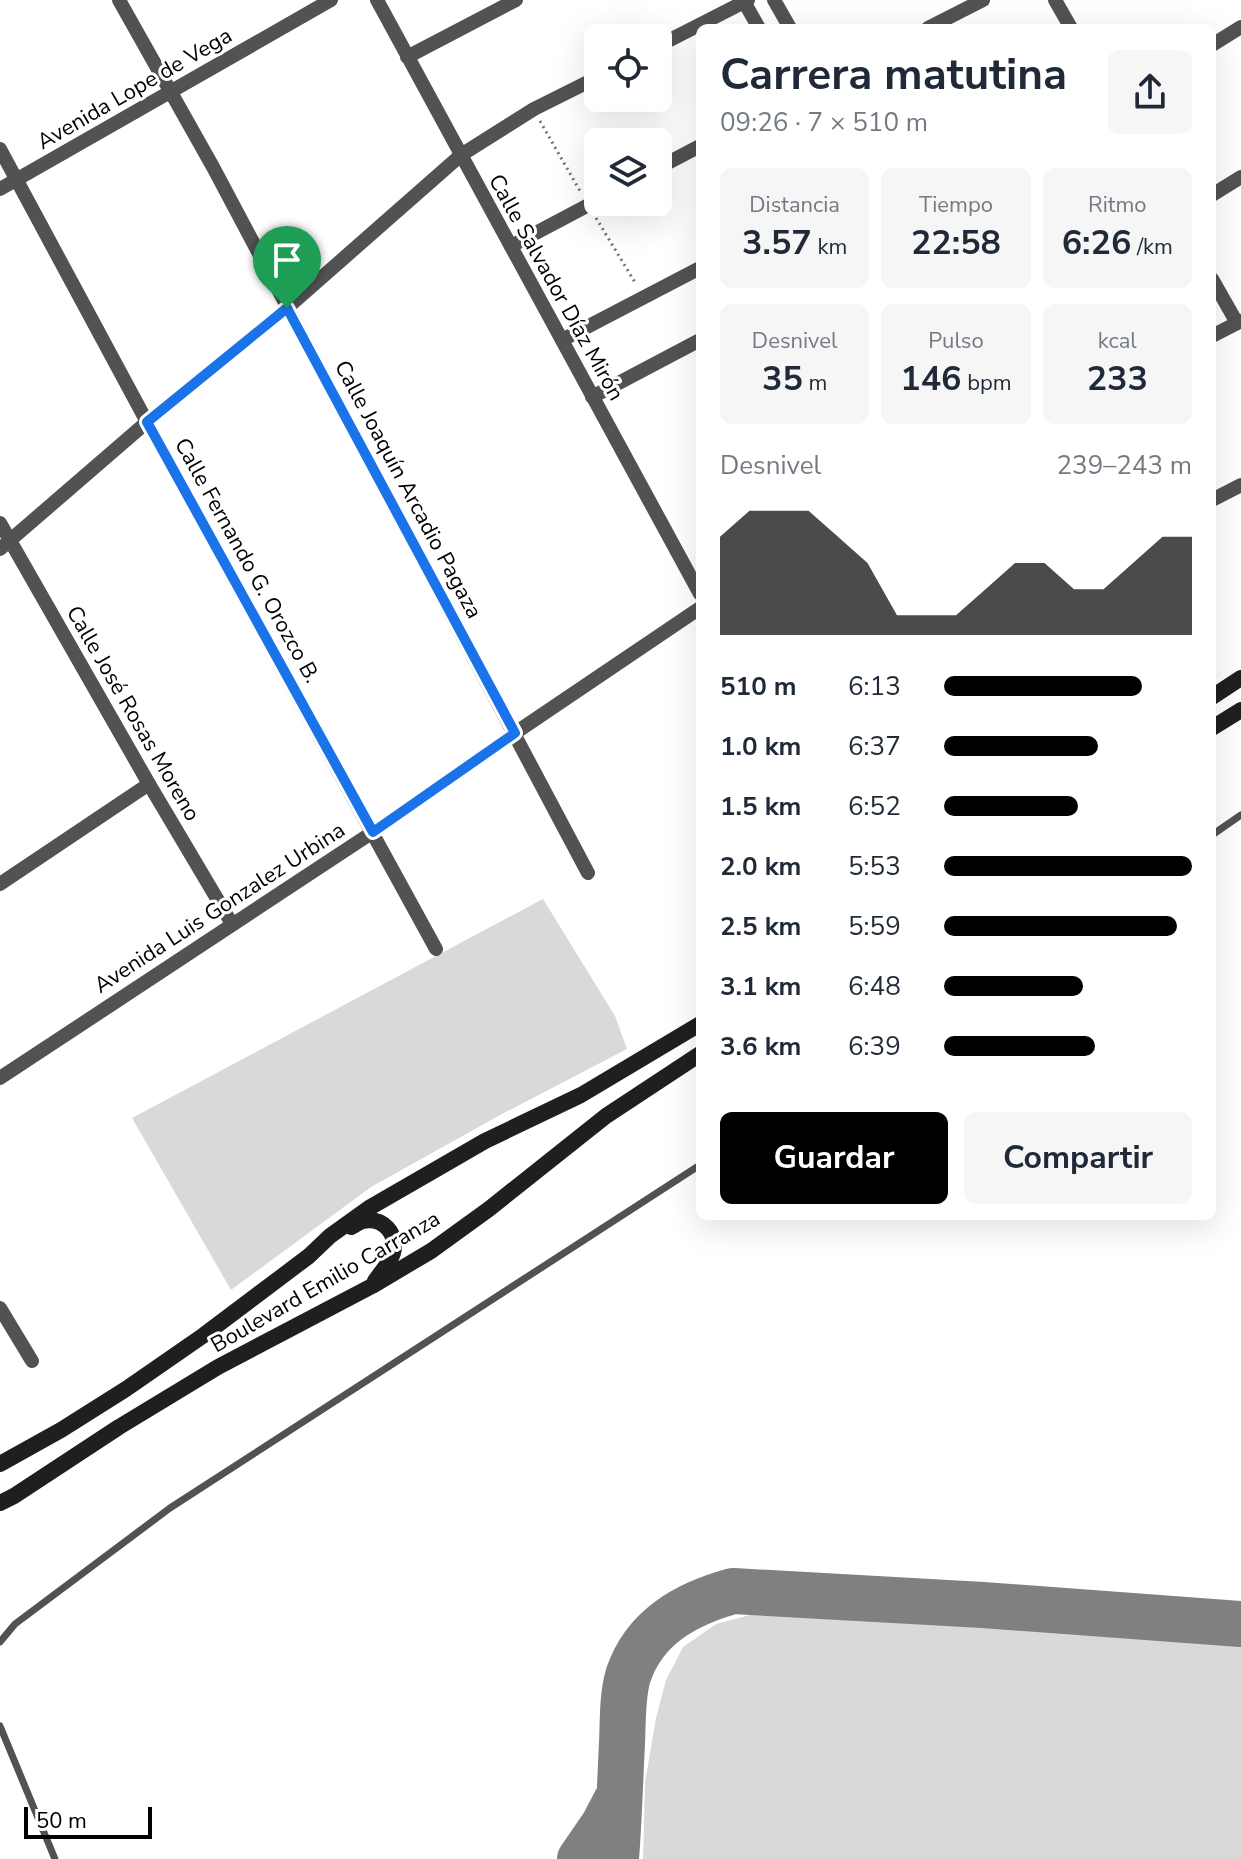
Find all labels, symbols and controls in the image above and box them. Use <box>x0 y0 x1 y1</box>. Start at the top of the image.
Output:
street label: Avenida Lope de Vega <box>31 21 238 157</box>
map controls <box>584 24 672 216</box>
button: locate <box>584 24 672 112</box>
text: Carrera matutina <box>720 45 1067 105</box>
button: share <box>1108 50 1192 134</box>
text: 09:26 · 7 × 510 m <box>720 105 928 140</box>
button: layers <box>584 128 672 216</box>
street label: Calle Salvador Díaz Mirón <box>481 169 631 406</box>
text: Distancia <box>749 190 840 220</box>
text: Tiempo <box>919 190 993 220</box>
text: Ritmo <box>1088 190 1147 220</box>
text: 3.57 <box>742 220 812 266</box>
text: 22:58 <box>911 220 1001 266</box>
text: 6:26 <box>1062 220 1131 266</box>
pin <box>253 226 321 308</box>
text: km <box>812 232 847 262</box>
text: /km <box>1131 232 1173 262</box>
icon: arrive <box>265 238 309 282</box>
text: Desnivel <box>752 326 837 356</box>
text: Pulso <box>928 326 984 356</box>
text: kcal <box>1098 326 1137 356</box>
street label: Calle Joaquín Arcadio Pagaza <box>327 355 489 624</box>
text: 35 <box>762 356 803 402</box>
text: 146 <box>900 356 962 402</box>
text: 233 <box>1087 356 1148 402</box>
text: m <box>803 368 827 398</box>
text: bpm <box>962 368 1012 398</box>
street label: Calle Fernando G. Orozco B. <box>167 433 327 688</box>
text: Desnivel <box>720 448 821 483</box>
text: 239–243 m <box>1056 448 1192 483</box>
street label: Calle José Rosas Moreno <box>59 600 207 827</box>
text: 510 m <box>720 669 797 704</box>
text: 6:13 <box>848 669 901 704</box>
text: 1.0 km <box>720 729 801 764</box>
text: 6:37 <box>848 729 901 764</box>
text: 1.5 km <box>720 789 801 824</box>
text: 6:52 <box>848 789 901 824</box>
street label: Avenida Luis Gonzalez Urbina <box>88 815 351 1000</box>
text: 2.0 km <box>720 849 801 884</box>
text: 5:53 <box>848 849 901 884</box>
text: 2.5 km <box>720 909 801 944</box>
text: 5:59 <box>848 909 901 944</box>
text: 3.1 km <box>720 969 801 1004</box>
text: 6:48 <box>848 969 901 1004</box>
text: 3.6 km <box>720 1029 801 1064</box>
text: 6:39 <box>848 1029 901 1064</box>
button: Guardar <box>720 1112 948 1204</box>
button: Compartir <box>964 1112 1192 1204</box>
street label: Boulevard Emilio Carranza <box>205 1204 446 1360</box>
scale bar <box>24 1803 152 1839</box>
text: 50 m <box>36 1806 87 1836</box>

